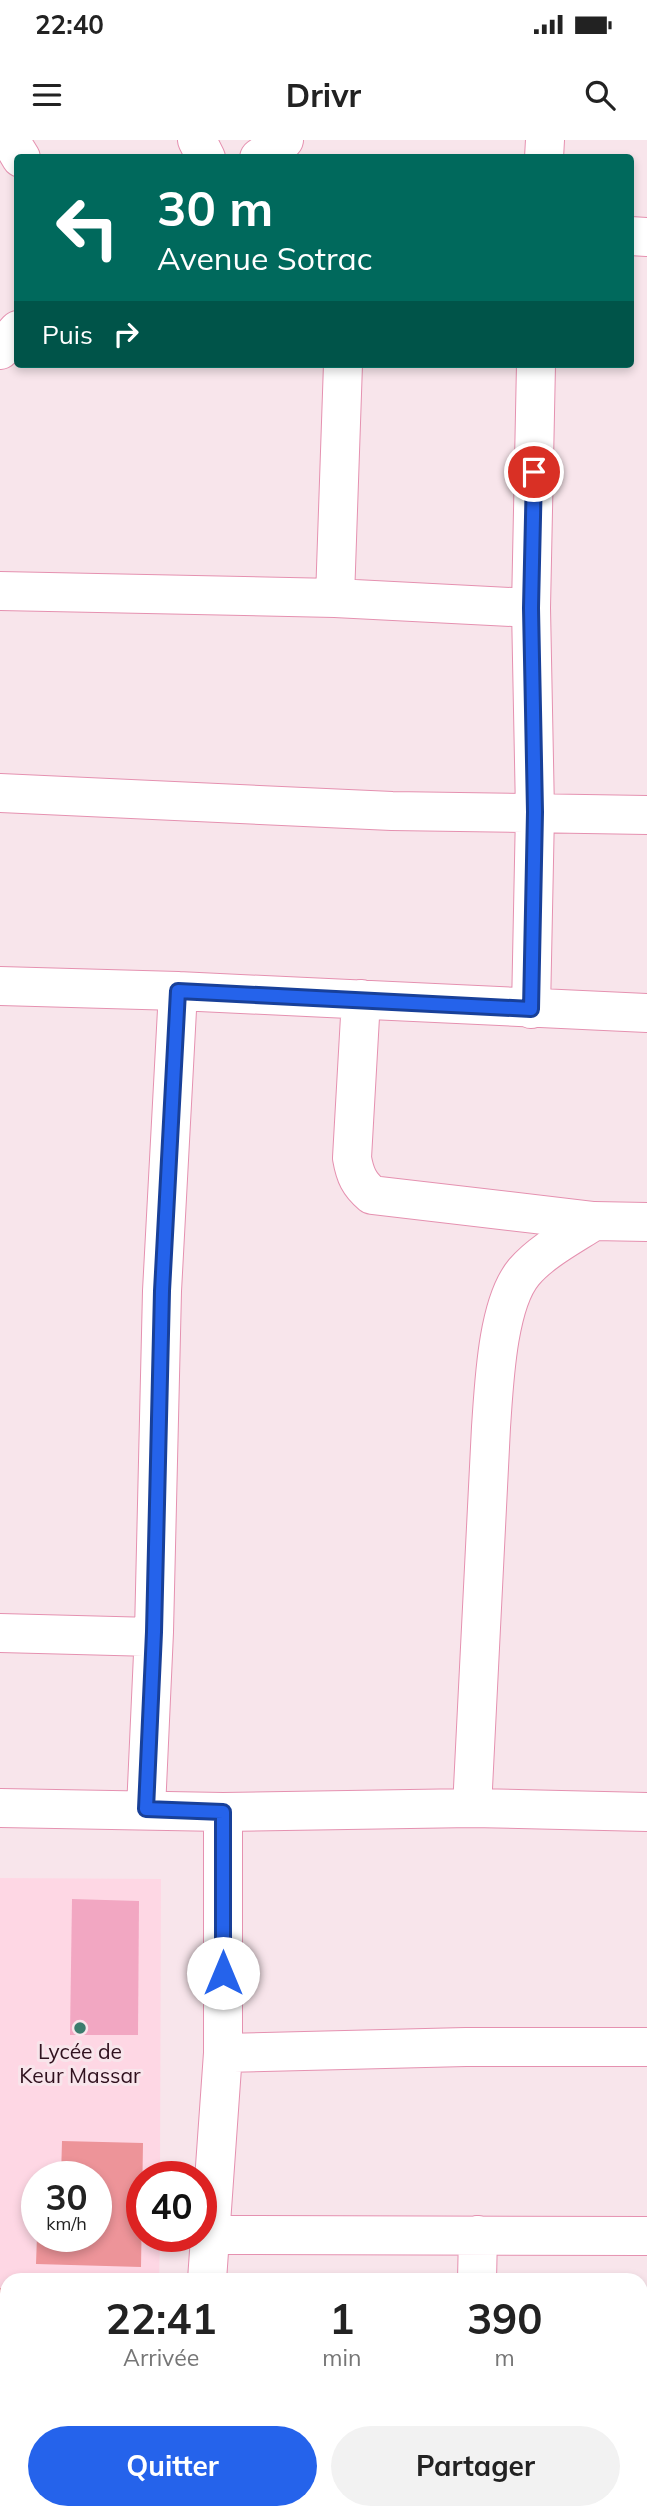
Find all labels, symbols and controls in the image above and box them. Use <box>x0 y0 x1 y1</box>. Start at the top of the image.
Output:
text: 22:40 <box>35 8 104 41</box>
text: Drivr <box>286 75 361 115</box>
icon: menu <box>28 76 66 114</box>
icon: search <box>581 76 619 114</box>
text: 30 m <box>157 177 273 238</box>
icon: left <box>42 182 133 273</box>
text: Avenue Sotrac <box>157 238 373 278</box>
icon: right <box>107 315 145 353</box>
text: Puis <box>42 318 93 351</box>
pin <box>504 442 564 502</box>
icon: arrive <box>515 453 553 491</box>
position arrow <box>186 1936 260 2010</box>
marker: Lycée de Keur Massar <box>72 2020 88 2036</box>
place label: Lycée de Keur Massar <box>19 2038 141 2088</box>
speed limit sign: 40 <box>126 2161 217 2252</box>
text: 30 <box>45 2175 88 2219</box>
text: km/h <box>46 2212 87 2235</box>
text: 22:41 <box>106 2292 217 2345</box>
text: 1 <box>329 2292 354 2345</box>
text: 390 <box>467 2292 542 2345</box>
text: Arrivée <box>123 2343 199 2372</box>
text: min <box>322 2343 361 2372</box>
text: m <box>495 2343 515 2372</box>
button: Quitter <box>28 2426 317 2506</box>
button: Partager <box>331 2426 620 2506</box>

